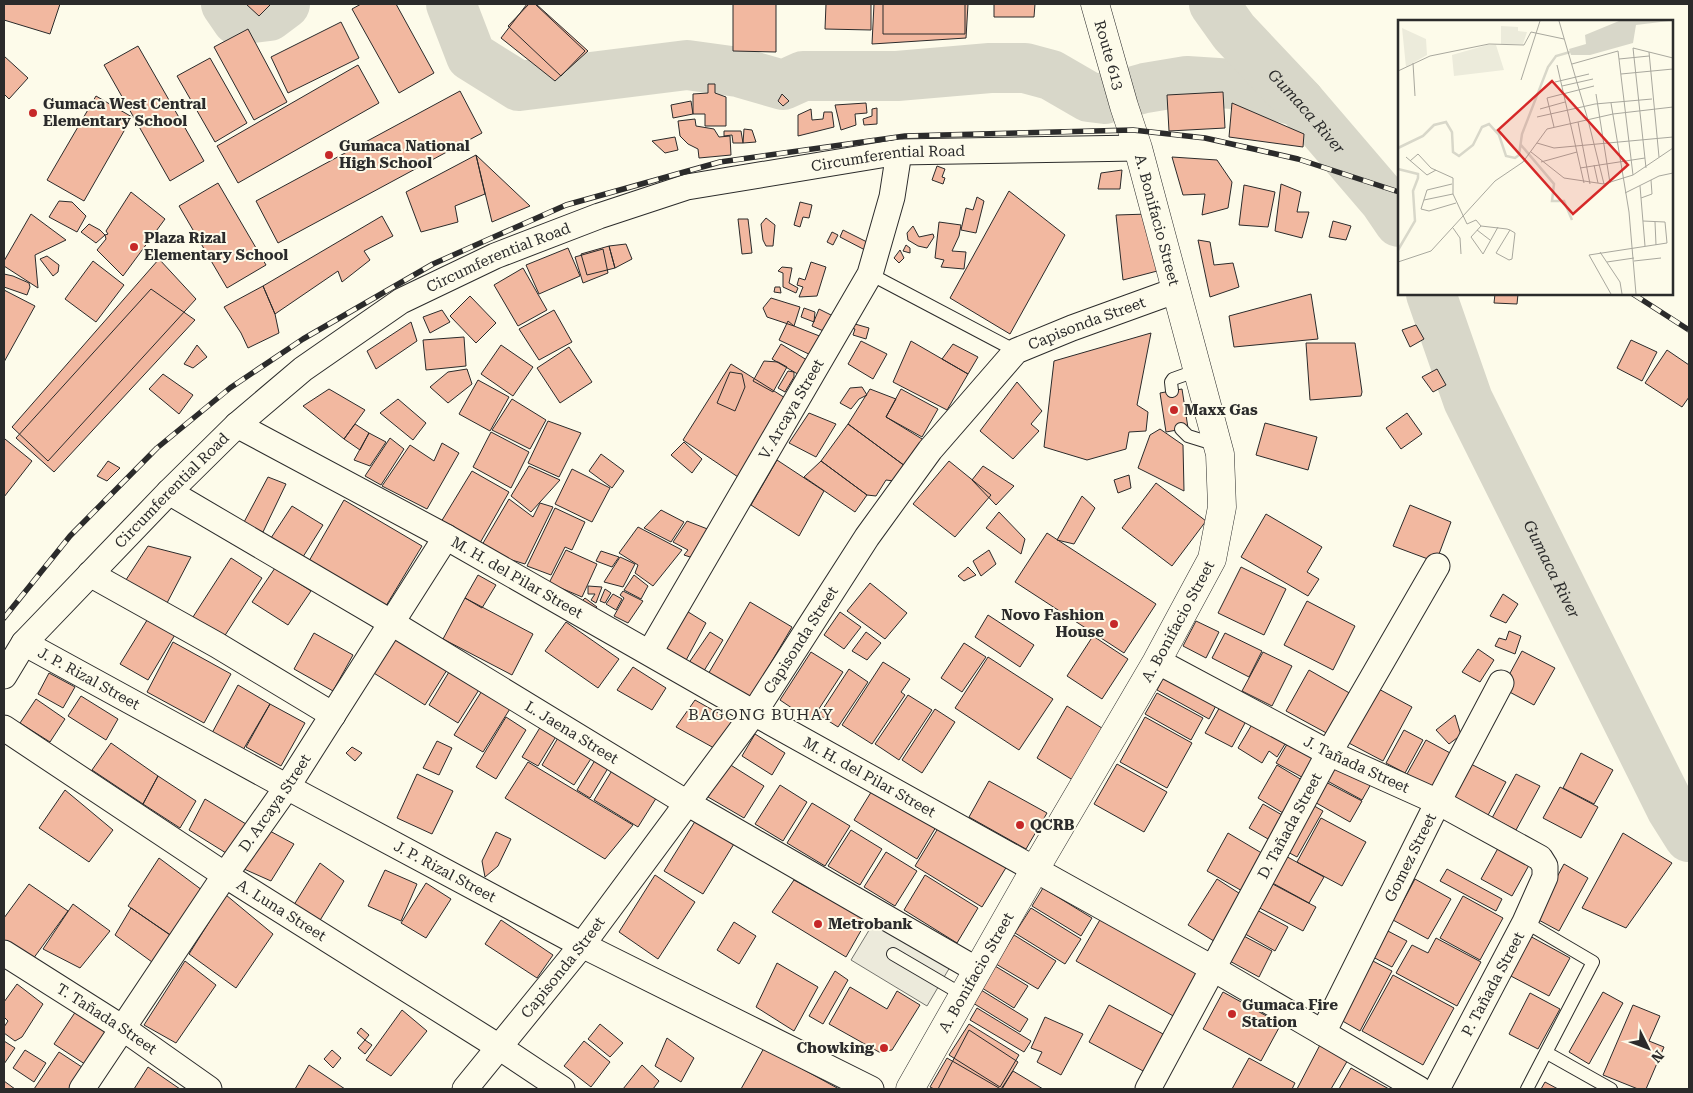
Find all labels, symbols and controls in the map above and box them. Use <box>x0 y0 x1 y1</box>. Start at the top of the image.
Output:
street label: Route 613 <box>1091 18 1127 92</box>
inset map <box>1398 20 1673 295</box>
water label: Gumaca River <box>1264 65 1350 158</box>
place label: Gumaca West Central Elementary School <box>43 95 206 130</box>
marker: Gumaca West Central Elementary School <box>27 107 39 119</box>
place label: Gumaca National High School <box>339 137 470 172</box>
street label: Circumferential Road <box>810 142 966 175</box>
marker: Gumaca National High School <box>323 149 335 161</box>
street label: A. Bonifacio Street <box>1131 152 1183 288</box>
street label: Circumferential Road <box>423 219 573 296</box>
place label: Plaza Rizal Elementary School <box>144 229 288 264</box>
marker: Plaza Rizal Elementary School <box>128 241 140 253</box>
street label: Capisonda Street <box>1025 293 1148 354</box>
street label: V. Arcaya Street <box>755 355 828 463</box>
place label: Maxx Gas <box>1184 401 1258 419</box>
marker: Maxx Gas <box>1168 404 1180 416</box>
street label: Circumferential Road <box>111 429 233 552</box>
water label: Gumaca River <box>1520 517 1585 621</box>
street label: M. H. del Pilar Street <box>448 533 586 622</box>
street label: A. Bonifacio Street <box>1138 557 1218 685</box>
street label: Capisonda Street <box>760 583 842 697</box>
place label: Novo Fashion House <box>1001 606 1104 641</box>
marker: Novo Fashion House <box>1108 618 1120 630</box>
street label: J. P. Rizal Street <box>35 643 143 714</box>
street label: L. Jaena Street <box>522 697 622 768</box>
district label: BAGONG BUHAY <box>688 705 834 724</box>
street label: J. Tañada Street <box>1301 732 1413 797</box>
street label: M. H. del Pilar Street <box>800 733 939 821</box>
street label: D. Arcaya Street <box>235 750 315 855</box>
street label: D. Tañada Street <box>1254 769 1326 882</box>
street label: Gomez Street <box>1381 810 1440 905</box>
place label: QCRB <box>1030 816 1075 834</box>
marker: QCRB <box>1014 819 1026 831</box>
street label: J. P. Rizal Street <box>391 837 499 906</box>
street label: A. Luna Street <box>233 876 330 945</box>
street label: A. Bonifacio Street <box>935 909 1018 1036</box>
street label: Capisonda Street <box>517 913 609 1022</box>
place label: Metrobank <box>828 915 913 933</box>
marker: Metrobank <box>812 918 824 930</box>
street label: P. Tañada Street <box>1458 928 1528 1039</box>
street label: T. Tañada Street <box>53 980 161 1059</box>
place label: Gumaca Fire Station <box>1242 996 1338 1031</box>
marker: Gumaca Fire Station <box>1226 1008 1238 1020</box>
north arrow <box>1623 1023 1673 1073</box>
place label: Chowking <box>796 1039 875 1057</box>
marker: Chowking <box>878 1042 890 1054</box>
text: N <box>1648 1047 1667 1066</box>

